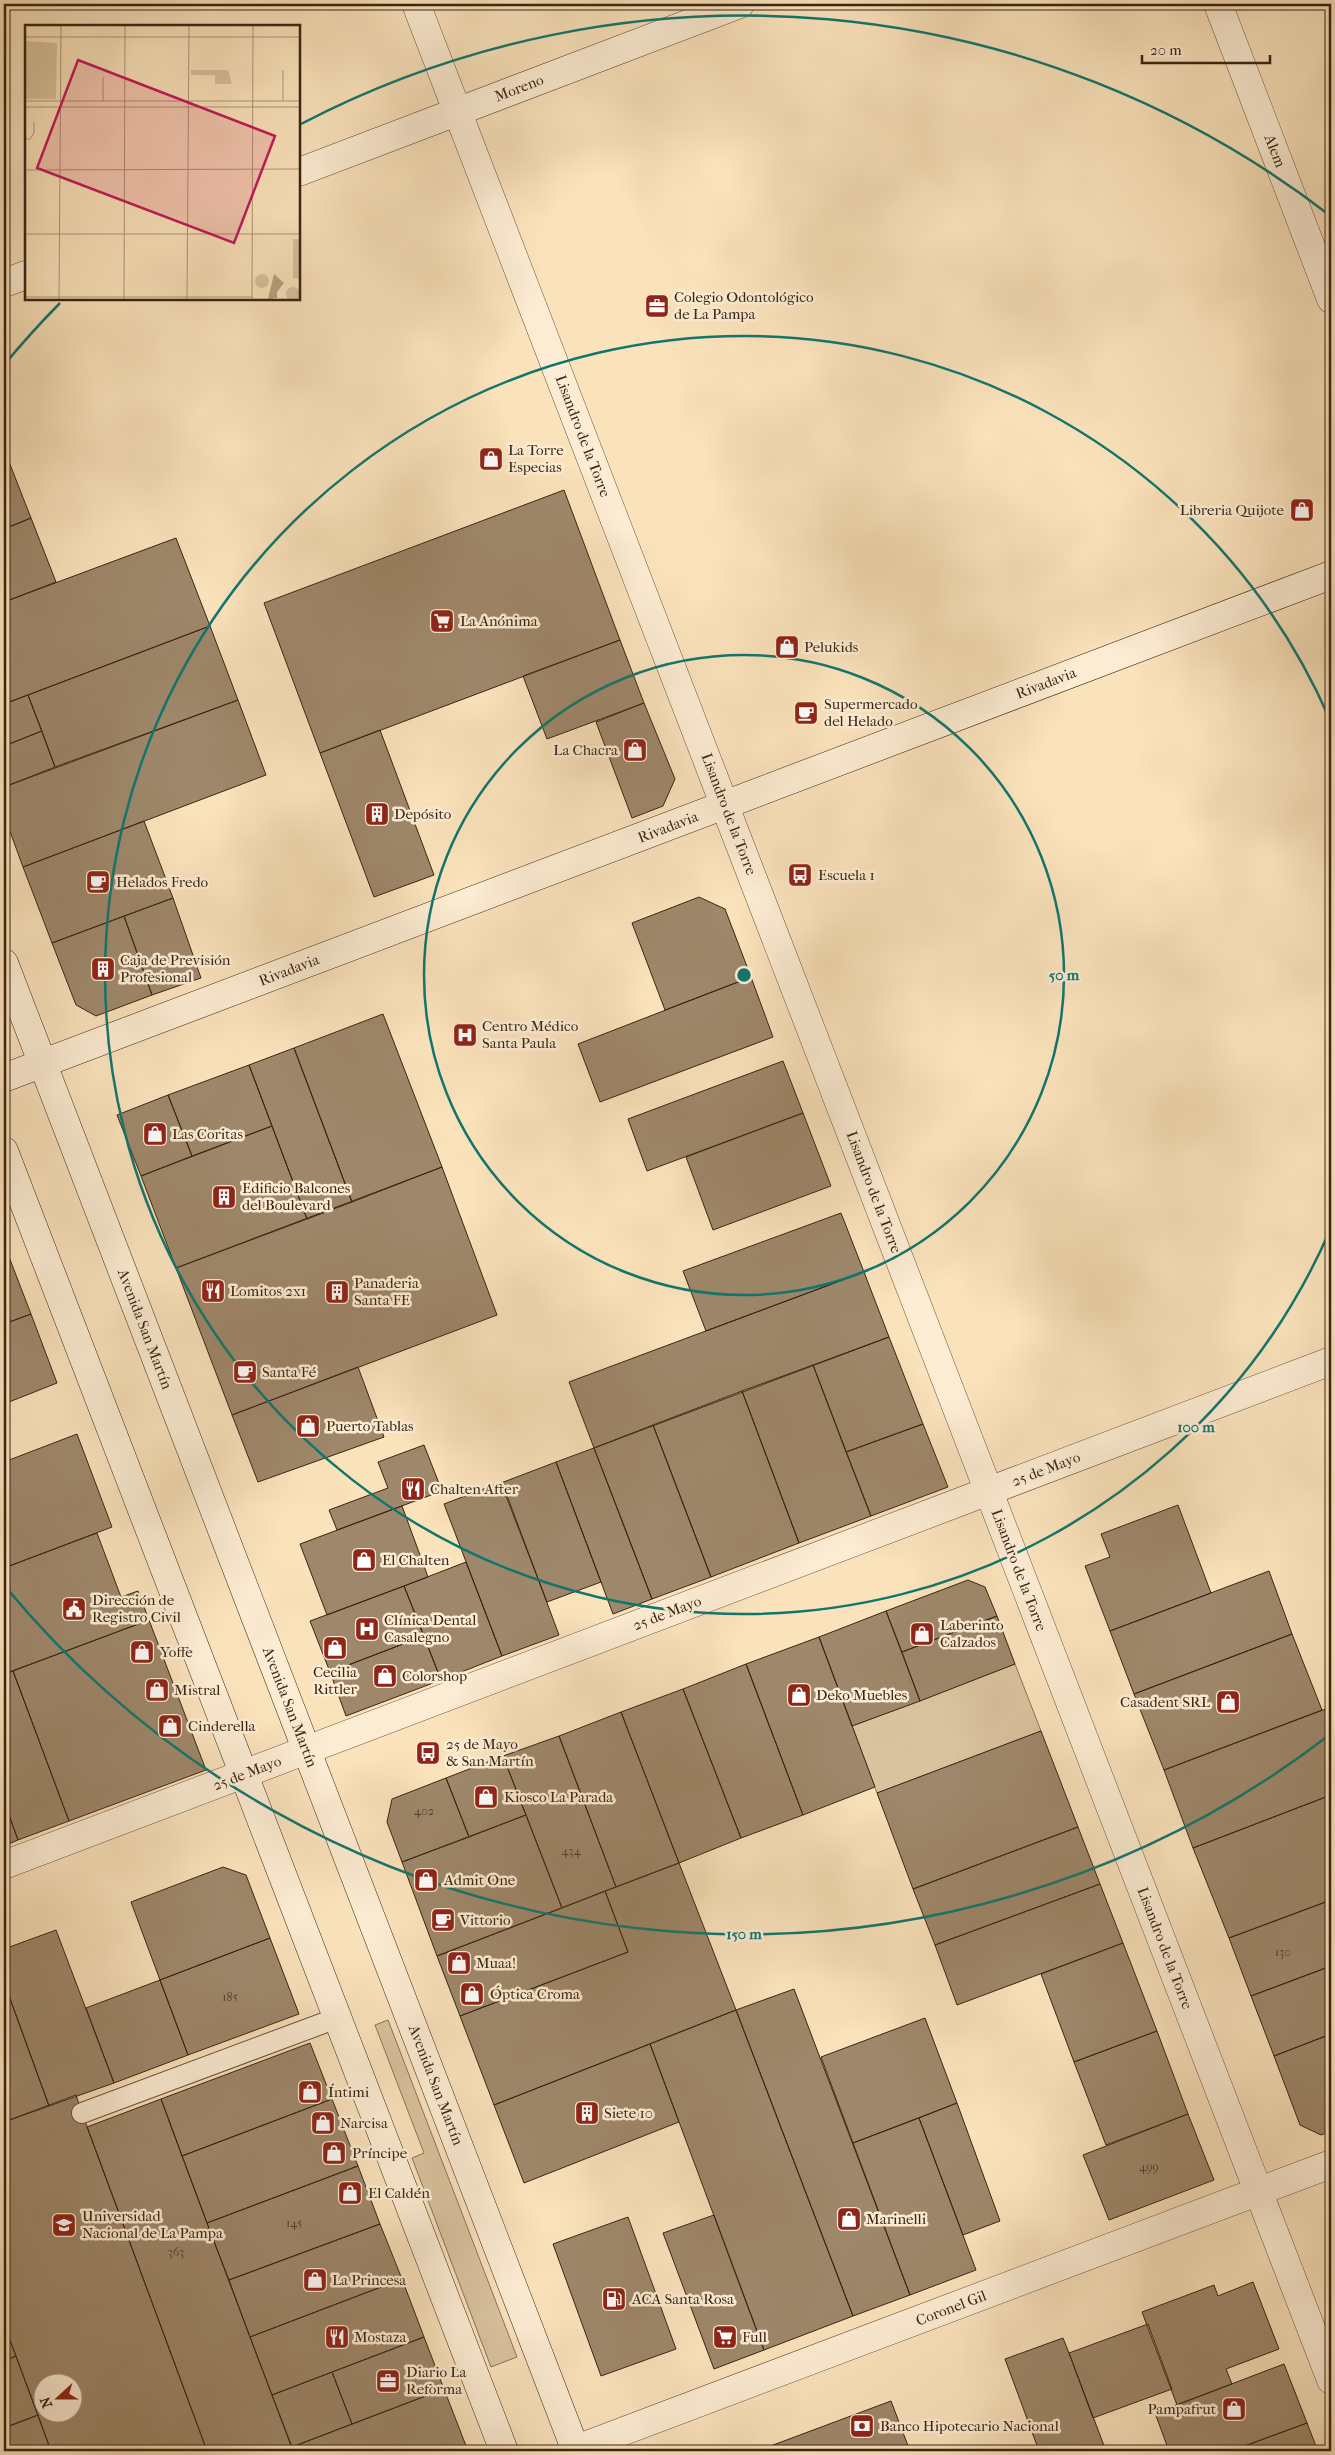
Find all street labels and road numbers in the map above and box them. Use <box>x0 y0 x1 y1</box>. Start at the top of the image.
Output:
street label: Moreno <box>492 70 546 106</box>
street label: Alem <box>1260 131 1290 170</box>
street label: Lisandro de la Torre <box>551 372 615 500</box>
street label: Rivadavia <box>1013 663 1080 703</box>
street label: Lisandro de la Torre <box>697 750 761 878</box>
street label: Rivadavia <box>635 807 702 847</box>
street label: Rivadavia <box>256 950 323 990</box>
street label: Lisandro de la Torre <box>842 1128 906 1256</box>
street label: Avenida San Martín <box>113 1265 176 1392</box>
street label: 25 de Mayo <box>1009 1448 1083 1490</box>
street label: Lisandro de la Torre <box>987 1506 1051 1634</box>
street label: 25 de Mayo <box>630 1592 704 1634</box>
street label: Avenida San Martín <box>258 1643 321 1770</box>
street label: 25 de Mayo <box>210 1752 284 1794</box>
street label: Lisandro de la Torre <box>1133 1884 1197 2012</box>
street label: Avenida San Martín <box>404 2021 467 2148</box>
street label: Coronel Gil <box>913 2286 989 2330</box>

